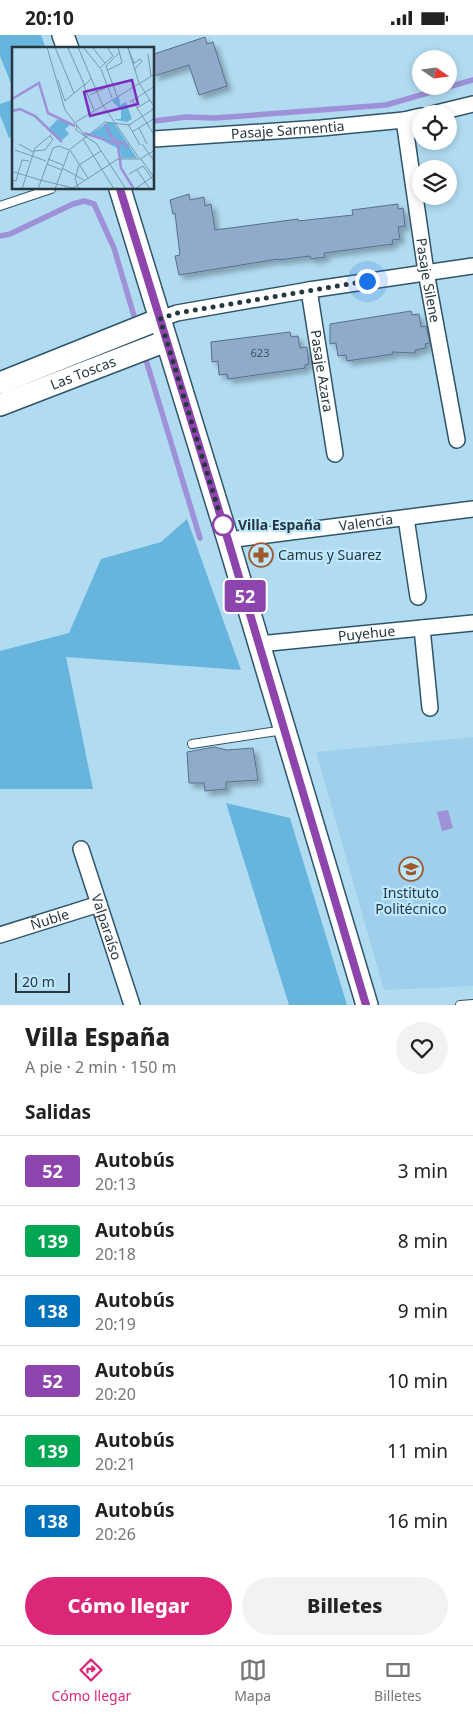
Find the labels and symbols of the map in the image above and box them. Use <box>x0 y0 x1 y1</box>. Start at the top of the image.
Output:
inset map <box>12 47 155 190</box>
north arrow <box>412 50 458 95</box>
street label: Pasaje Sarmentia <box>230 116 345 143</box>
street label: Pasaje Silene <box>412 237 445 324</box>
your location <box>355 269 380 294</box>
street label: Pasaje Azara <box>306 328 338 413</box>
house number: 623 <box>251 345 269 360</box>
street label: Las Toscas <box>47 351 119 394</box>
street label: Valencia <box>338 509 394 535</box>
marker: Villa España <box>212 514 234 536</box>
place label: Villa España <box>238 515 321 534</box>
pharmacy icon: Camus y Suarez <box>248 542 274 568</box>
place label: Camus y Suarez <box>278 545 382 564</box>
line badge: 52 <box>222 580 268 612</box>
street label: Puyehue <box>337 621 396 645</box>
school or university icon: Instituto Politécnico <box>398 856 424 882</box>
place label: Instituto Politécnico <box>375 883 447 918</box>
street label: Valparaíso <box>87 891 127 962</box>
street label: Ñuble <box>28 904 71 934</box>
scale bar <box>15 970 70 993</box>

